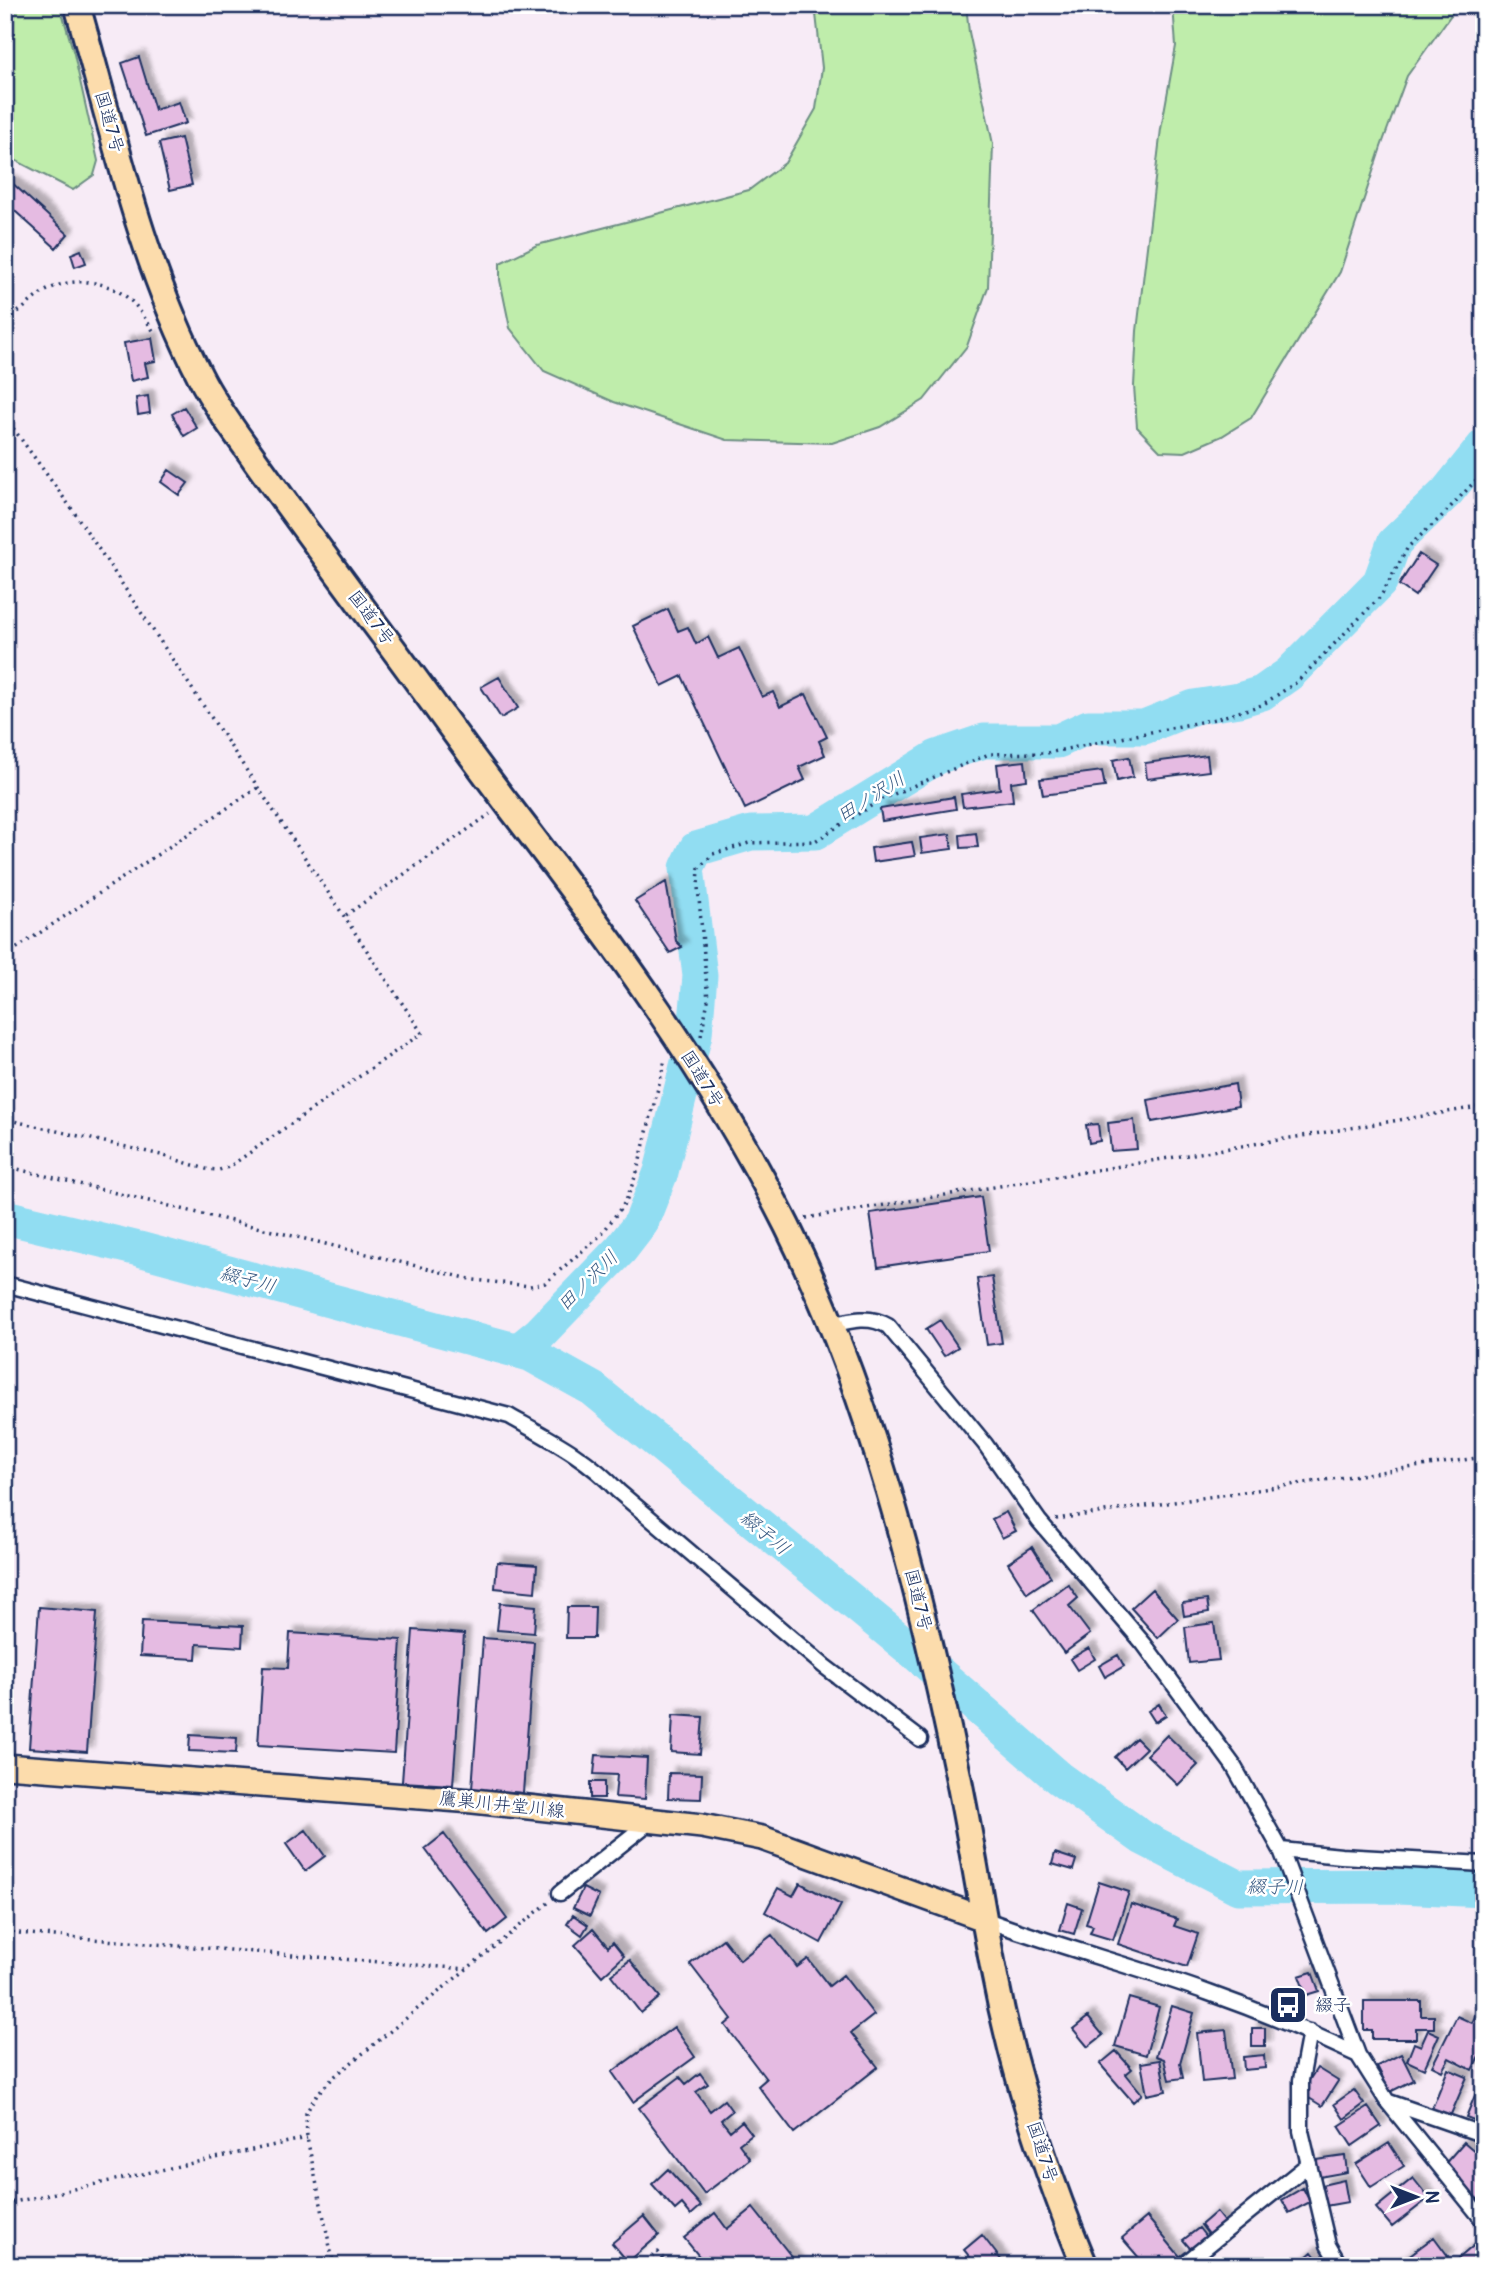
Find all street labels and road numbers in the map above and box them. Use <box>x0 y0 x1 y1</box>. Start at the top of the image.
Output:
street label: 国道7号 <box>89 88 129 156</box>
street label: 国道7号 <box>343 586 399 650</box>
street label: 国道7号 <box>675 1046 729 1112</box>
street label: 国道7号 <box>899 1566 937 1634</box>
street label: 鷹巣川井堂川線 <box>438 1787 566 1823</box>
street label: 国道7号 <box>1021 2118 1063 2186</box>

